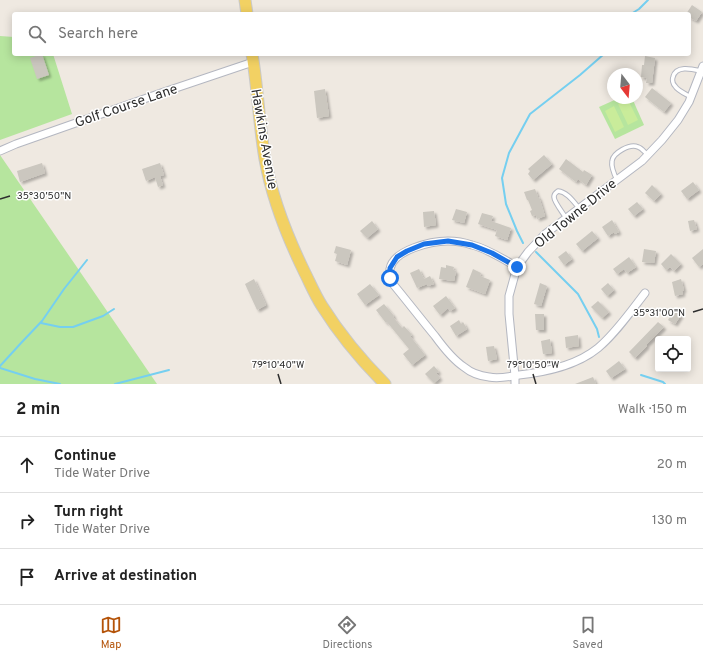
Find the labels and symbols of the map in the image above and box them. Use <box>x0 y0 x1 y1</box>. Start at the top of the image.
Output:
north arrow <box>607 68 643 104</box>
street label: Golf Course Lane <box>73 81 180 132</box>
street label: Hawkins Avenue <box>246 88 281 191</box>
street label: Old Towne Drive <box>531 176 621 253</box>
text: 35°30'50"N <box>17 190 71 203</box>
route end <box>508 258 526 276</box>
route start <box>381 269 399 287</box>
text: 35°31'00"N <box>633 307 685 320</box>
text: 79°10'40"W <box>252 359 304 372</box>
text: 79°10'50"W <box>507 359 559 372</box>

